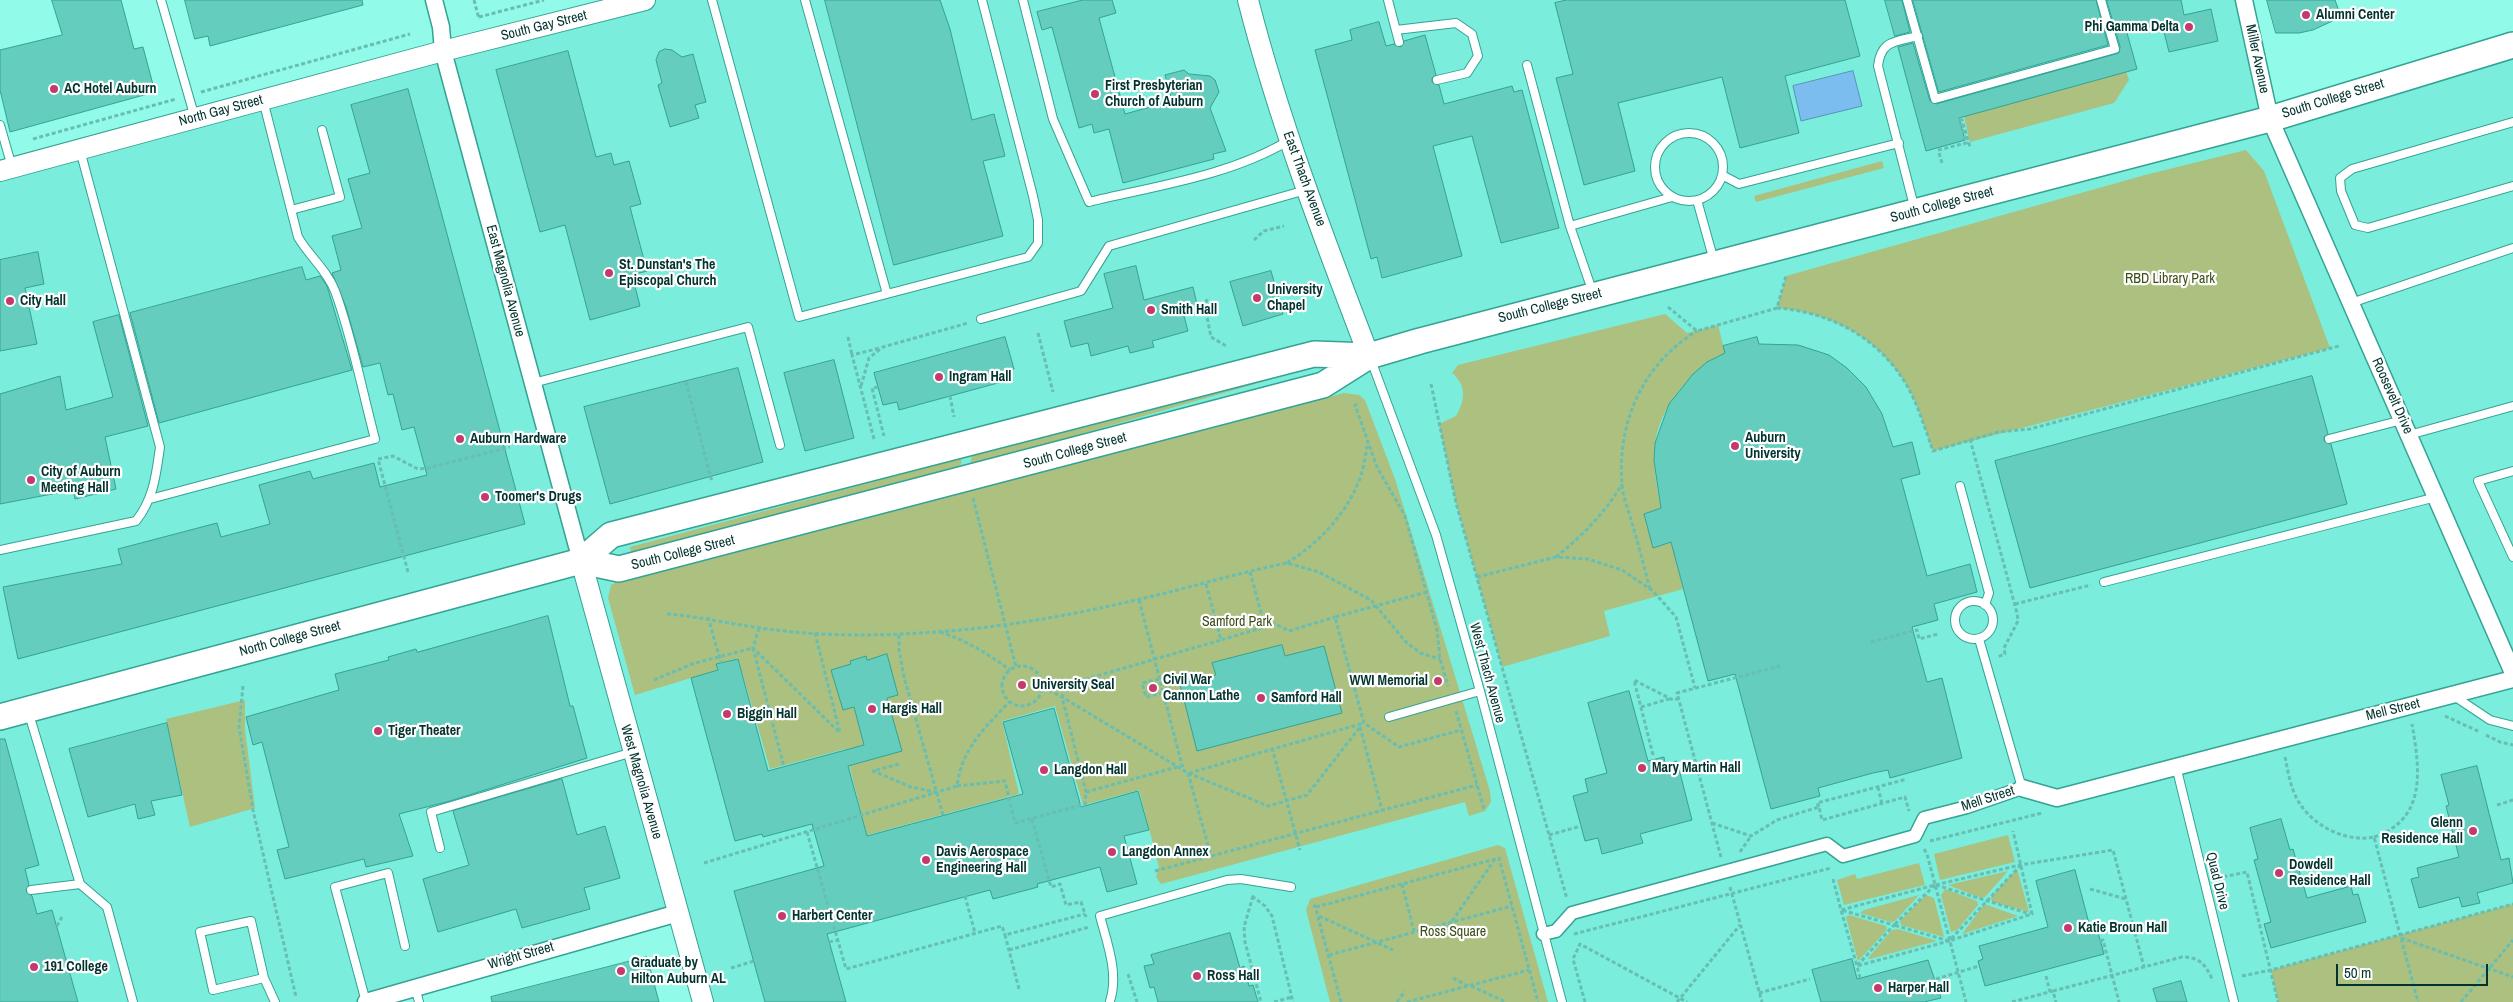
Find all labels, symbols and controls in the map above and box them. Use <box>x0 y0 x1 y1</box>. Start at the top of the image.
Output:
street label: South Gay Street <box>499 7 589 45</box>
place label: Alumni Center <box>2316 7 2394 23</box>
marker: Alumni Center <box>2300 9 2312 21</box>
place label: Phi Gamma Delta <box>2085 19 2179 35</box>
marker: Phi Gamma Delta <box>2183 21 2195 33</box>
street label: Miller Avenue <box>2242 23 2272 95</box>
street label: South College Street <box>2280 75 2386 123</box>
place label: First Presbyterian Church of Auburn <box>1105 78 1203 110</box>
place label: AC Hotel Auburn <box>64 81 156 97</box>
marker: AC Hotel Auburn <box>48 83 60 95</box>
marker: First Presbyterian Church of Auburn <box>1089 88 1101 100</box>
street label: North Gay Street <box>177 92 265 130</box>
street label: East Thach Avenue <box>1279 129 1329 229</box>
street label: South College Street <box>1889 183 1995 227</box>
street label: East Magnolia Avenue <box>482 223 528 339</box>
place label: St. Dunstan's The Episcopal Church <box>619 257 717 290</box>
marker: St. Dunstan's The Episcopal Church <box>603 267 615 279</box>
park label: RBD Library Park <box>2125 271 2215 287</box>
place label: University Chapel <box>1267 282 1323 314</box>
street label: South College Street <box>1497 285 1603 327</box>
marker: University Chapel <box>1251 292 1263 304</box>
place label: City Hall <box>20 293 66 309</box>
marker: City Hall <box>4 295 16 307</box>
place label: Smith Hall <box>1161 302 1217 318</box>
marker: Smith Hall <box>1145 304 1157 316</box>
street label: Roosevelt Drive <box>2368 355 2416 437</box>
place label: Ingram Hall <box>949 369 1012 385</box>
marker: Ingram Hall <box>933 371 945 383</box>
street label: South College Street <box>1022 429 1128 473</box>
place label: Auburn University <box>1745 430 1801 462</box>
place label: Auburn Hardware <box>470 431 566 447</box>
marker: Auburn Hardware <box>454 433 466 445</box>
marker: Auburn University <box>1729 440 1741 452</box>
place label: City of Auburn Meeting Hall <box>41 464 121 497</box>
marker: City of Auburn Meeting Hall <box>25 474 37 486</box>
place label: Toomer's Drugs <box>495 489 582 505</box>
marker: Toomer's Drugs <box>479 491 491 503</box>
street label: South College Street <box>630 532 736 574</box>
park label: Samford Park <box>1202 614 1272 630</box>
street label: North College Street <box>238 617 342 661</box>
street label: West Thach Avenue <box>1466 621 1508 725</box>
place label: Civil War Cannon Lathe <box>1163 672 1240 704</box>
place label: WWI Memorial <box>1350 673 1428 689</box>
marker: WWI Memorial <box>1432 675 1444 687</box>
place label: University Seal <box>1032 677 1114 693</box>
marker: University Seal <box>1016 679 1028 691</box>
marker: Civil War Cannon Lathe <box>1147 682 1159 694</box>
place label: Samford Hall <box>1271 690 1342 706</box>
marker: Samford Hall <box>1255 692 1267 704</box>
street label: Mell Street <box>2364 695 2422 725</box>
place label: Hargis Hall <box>882 701 942 717</box>
marker: Hargis Hall <box>866 703 878 715</box>
place label: Biggin Hall <box>737 706 797 722</box>
marker: Biggin Hall <box>721 708 733 720</box>
place label: Tiger Theater <box>388 723 461 739</box>
street label: West Magnolia Avenue <box>617 723 665 841</box>
marker: Tiger Theater <box>372 725 384 737</box>
place label: Mary Martin Hall <box>1652 760 1741 776</box>
place label: Langdon Hall <box>1054 762 1127 778</box>
marker: Mary Martin Hall <box>1636 762 1648 774</box>
marker: Langdon Hall <box>1038 764 1050 776</box>
street label: Mell Street <box>1959 783 2017 815</box>
place label: Glenn Residence Hall <box>2381 815 2463 848</box>
marker: Glenn Residence Hall <box>2467 825 2479 837</box>
place label: Davis Aerospace Engineering Hall <box>936 844 1029 876</box>
place label: Langdon Annex <box>1122 844 1209 860</box>
marker: Langdon Annex <box>1106 846 1118 858</box>
street label: Quad Drive <box>2202 850 2232 912</box>
marker: Davis Aerospace Engineering Hall <box>920 854 932 866</box>
place label: Dowdell Residence Hall <box>2289 857 2371 890</box>
marker: Dowdell Residence Hall <box>2273 867 2285 879</box>
place label: Harbert Center <box>792 908 872 924</box>
marker: Harbert Center <box>776 910 788 922</box>
place label: Katie Broun Hall <box>2078 920 2167 936</box>
marker: Katie Broun Hall <box>2062 922 2074 934</box>
park label: Ross Square <box>1420 924 1486 940</box>
street label: Wright Street <box>486 939 556 973</box>
scale bar <box>2338 954 2490 986</box>
place label: Graduate by Hilton Auburn AL <box>631 955 726 988</box>
place label: 191 College <box>44 959 108 975</box>
marker: 191 College <box>28 961 40 973</box>
text: 50 m <box>2344 962 2371 983</box>
marker: Graduate by Hilton Auburn AL <box>615 965 627 977</box>
place label: Ross Hall <box>1207 968 1259 984</box>
marker: Ross Hall <box>1191 970 1203 982</box>
place label: Harper Hall <box>1888 980 1949 996</box>
marker: Harper Hall <box>1872 982 1884 994</box>

